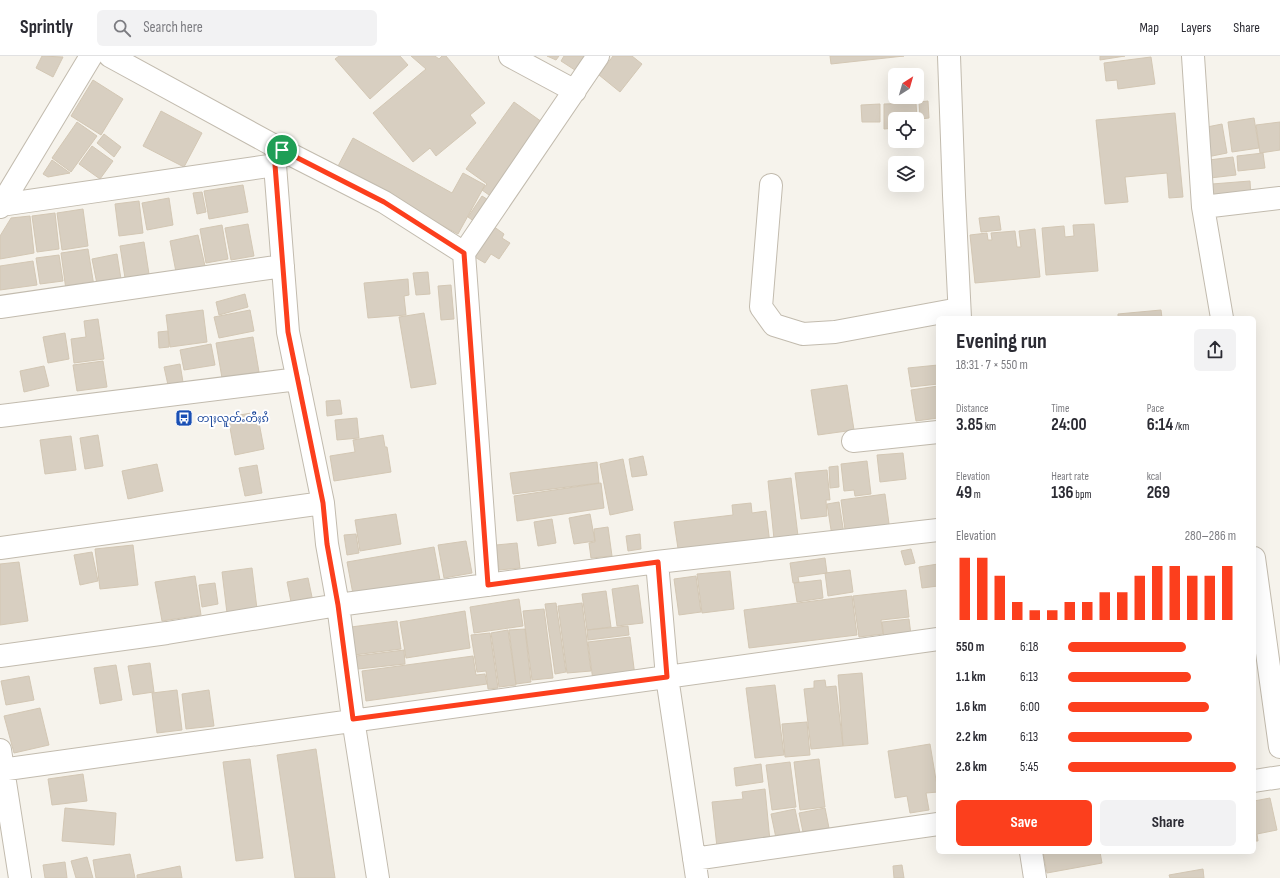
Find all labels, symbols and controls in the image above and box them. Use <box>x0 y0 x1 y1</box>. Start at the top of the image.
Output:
search box <box>97 10 377 46</box>
text: Sprintly <box>20 16 73 39</box>
icon: search <box>111 17 133 39</box>
text: Search here <box>143 18 203 37</box>
text: Map <box>1139 19 1159 36</box>
text: Layers <box>1181 19 1211 36</box>
text: Share <box>1233 19 1260 36</box>
north arrow <box>888 68 924 104</box>
map controls <box>888 68 924 192</box>
button: locate <box>888 112 924 148</box>
pin <box>265 133 299 167</box>
icon: arrive <box>271 139 293 161</box>
button: layers <box>888 156 924 192</box>
text: Evening run <box>956 328 1047 355</box>
button: share <box>1194 329 1236 371</box>
text: 18:31 · 7 × 550 m <box>956 357 1028 373</box>
text: Distance <box>956 402 988 415</box>
text: Time <box>1051 402 1069 415</box>
text: Pace <box>1147 402 1164 415</box>
bus stop icon: တႃႈလူတ်ႉတီႈၵႆ <box>174 408 194 428</box>
place label: တႃႈလူတ်ႉတီႈၵႆ <box>197 411 269 427</box>
text: 3.85 <box>956 415 983 435</box>
text: 24:00 <box>1051 415 1087 435</box>
text: 6:14 <box>1147 415 1173 435</box>
text: km <box>983 420 996 433</box>
text: /km <box>1173 420 1189 433</box>
text: Elevation <box>956 470 990 483</box>
text: Heart rate <box>1051 470 1089 483</box>
text: kcal <box>1147 470 1161 483</box>
text: 49 <box>956 483 972 503</box>
text: 136 <box>1051 483 1074 503</box>
text: 269 <box>1147 483 1170 503</box>
text: m <box>972 488 981 501</box>
text: bpm <box>1074 488 1092 501</box>
text: Elevation <box>956 528 996 544</box>
text: 280–286 m <box>1185 528 1236 544</box>
text: 550 m <box>956 639 984 655</box>
text: 6:18 <box>1020 639 1038 655</box>
text: 1.1 km <box>956 669 986 685</box>
text: 6:13 <box>1020 669 1038 685</box>
text: 1.6 km <box>956 699 986 715</box>
text: 6:00 <box>1020 699 1040 715</box>
text: 2.2 km <box>956 729 987 745</box>
text: 6:13 <box>1020 729 1038 745</box>
text: 2.8 km <box>956 759 987 775</box>
text: 5:45 <box>1020 759 1038 775</box>
button: Save <box>956 800 1092 846</box>
button: Share <box>1100 800 1236 846</box>

